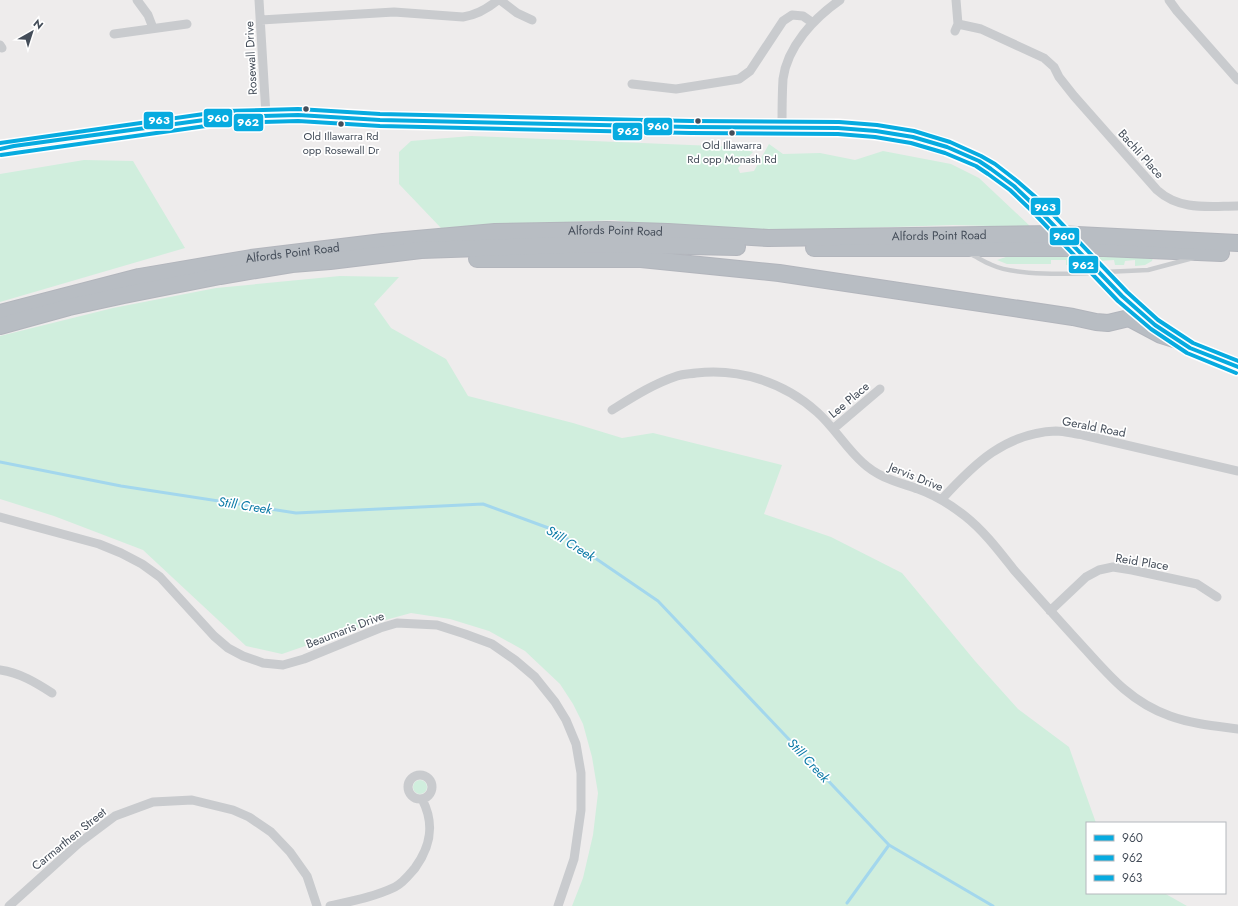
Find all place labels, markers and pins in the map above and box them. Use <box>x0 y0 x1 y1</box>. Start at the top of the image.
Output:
unlabelled marker <box>301 104 311 114</box>
unlabelled marker <box>693 116 703 126</box>
marker: Old Illawarra Rd opp Rosewall Dr <box>336 119 346 129</box>
place label: Old Illawarra Rd opp Rosewall Dr <box>303 128 379 158</box>
marker: Old Illawarra Rd opp Monash Rd <box>727 128 737 138</box>
place label: Old Illawarra Rd opp Monash Rd <box>687 137 777 167</box>

